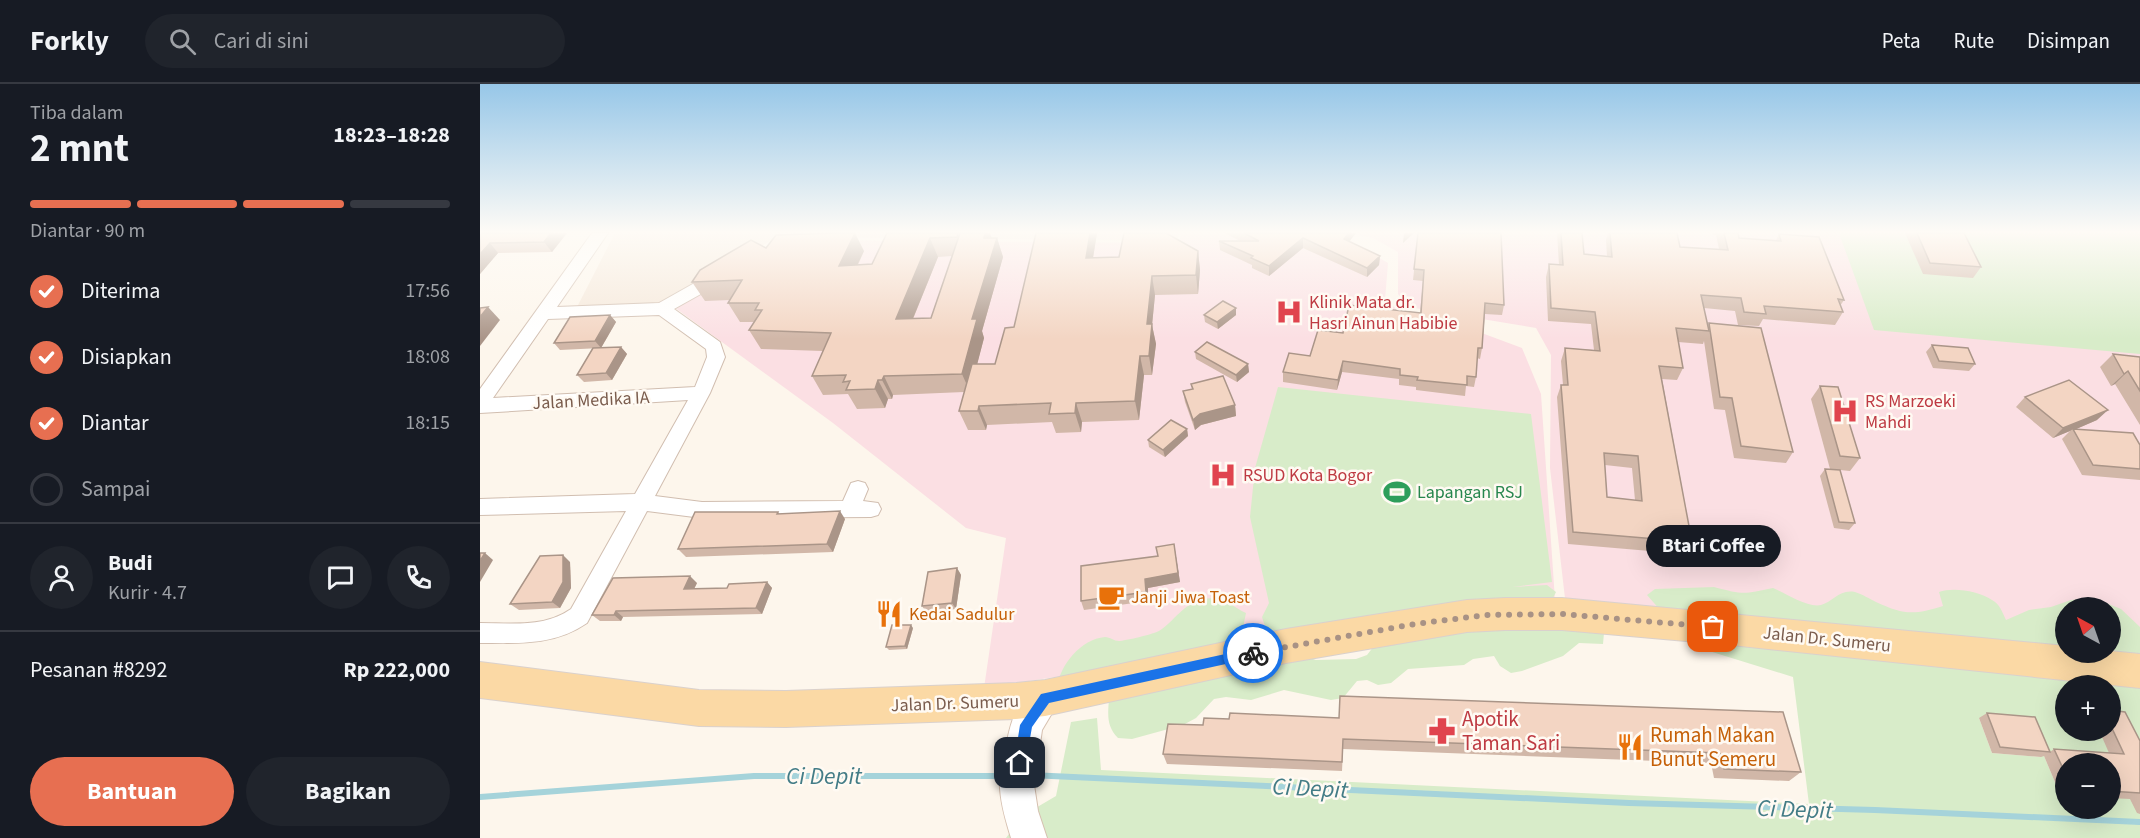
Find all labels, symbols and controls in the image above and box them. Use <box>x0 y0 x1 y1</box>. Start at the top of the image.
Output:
search box <box>145 14 565 68</box>
text: Forkly <box>30 21 109 61</box>
icon: search <box>166 25 199 58</box>
text: Cari di sini <box>214 25 309 57</box>
text: Peta <box>1882 26 1920 56</box>
text: Rute <box>1953 26 1994 56</box>
text: Disimpan <box>2027 26 2110 56</box>
text: Tiba dalam <box>30 99 123 127</box>
text: 18:23–18:28 <box>333 119 450 151</box>
text: 2 mnt <box>30 121 129 177</box>
text: Diantar · 90 m <box>30 217 145 245</box>
icon: check <box>30 275 63 308</box>
text: Diterima <box>81 275 160 307</box>
text: 17:56 <box>405 277 450 305</box>
place label: Klinik Mata dr. Hasri Ainun Habibie <box>1309 290 1457 336</box>
hospital icon: Klinik Mata dr. Hasri Ainun Habibie <box>1274 297 1304 327</box>
icon: check <box>30 341 63 374</box>
text: Disiapkan <box>81 341 172 373</box>
text: 18:08 <box>405 343 450 371</box>
street label: Jalan Medika IA <box>532 385 650 416</box>
place label: RS Marzoeki Mahdi <box>1865 389 1956 435</box>
hospital icon: RS Marzoeki Mahdi <box>1830 396 1860 426</box>
icon: check <box>30 407 63 440</box>
text: Diantar <box>81 407 149 439</box>
text: 18:15 <box>405 409 450 437</box>
hospital icon: RSUD Kota Bogor <box>1208 460 1238 490</box>
place label: RSUD Kota Bogor <box>1243 463 1373 488</box>
text: Sampai <box>81 473 150 505</box>
sports icon: Lapangan RSJ <box>1382 477 1412 507</box>
place label: Lapangan RSJ <box>1417 480 1523 505</box>
callout: Btari Coffee <box>1646 525 1780 567</box>
text: Btari Coffee <box>1662 532 1765 560</box>
button: person <box>30 546 93 609</box>
button: chat <box>309 546 372 609</box>
button: phone <box>387 546 450 609</box>
text: Budi <box>108 547 152 579</box>
text: Kurir · 4.7 <box>108 579 187 607</box>
cafe icon: Janji Jiwa Toast <box>1096 582 1126 612</box>
place label: Janji Jiwa Toast <box>1131 585 1250 610</box>
north arrow <box>2055 597 2121 663</box>
map controls <box>2055 597 2121 819</box>
restaurant icon: Kedai Sadulur <box>874 599 904 629</box>
pin <box>1687 601 1738 652</box>
place label: Kedai Sadulur <box>909 602 1015 627</box>
icon: bag <box>1696 610 1729 643</box>
street label: Jalan Dr. Sumeru <box>1762 620 1892 659</box>
courier <box>1223 623 1283 683</box>
icon: bike <box>1237 637 1270 670</box>
text: Pesanan #8292 <box>30 654 167 686</box>
text: Rp 222,000 <box>343 654 450 686</box>
button: + <box>2055 675 2121 741</box>
street label: Jalan Dr. Sumeru <box>890 689 1020 718</box>
place label: Apotik Taman Sari <box>1462 704 1560 758</box>
pharmacy icon: Apotik Taman Sari <box>1427 716 1457 746</box>
place label: Rumah Makan Bunut Semeru <box>1650 720 1776 774</box>
restaurant icon: Rumah Makan Bunut Semeru <box>1615 732 1645 762</box>
pin <box>994 737 1045 788</box>
icon: home <box>1003 746 1036 779</box>
button: − <box>2055 753 2121 819</box>
button: Bantuan <box>30 757 234 826</box>
button: Bagikan <box>246 757 450 826</box>
water label: Ci Depit <box>786 759 863 794</box>
water label: Ci Depit <box>1271 769 1350 808</box>
water label: Ci Depit <box>1757 791 1835 828</box>

